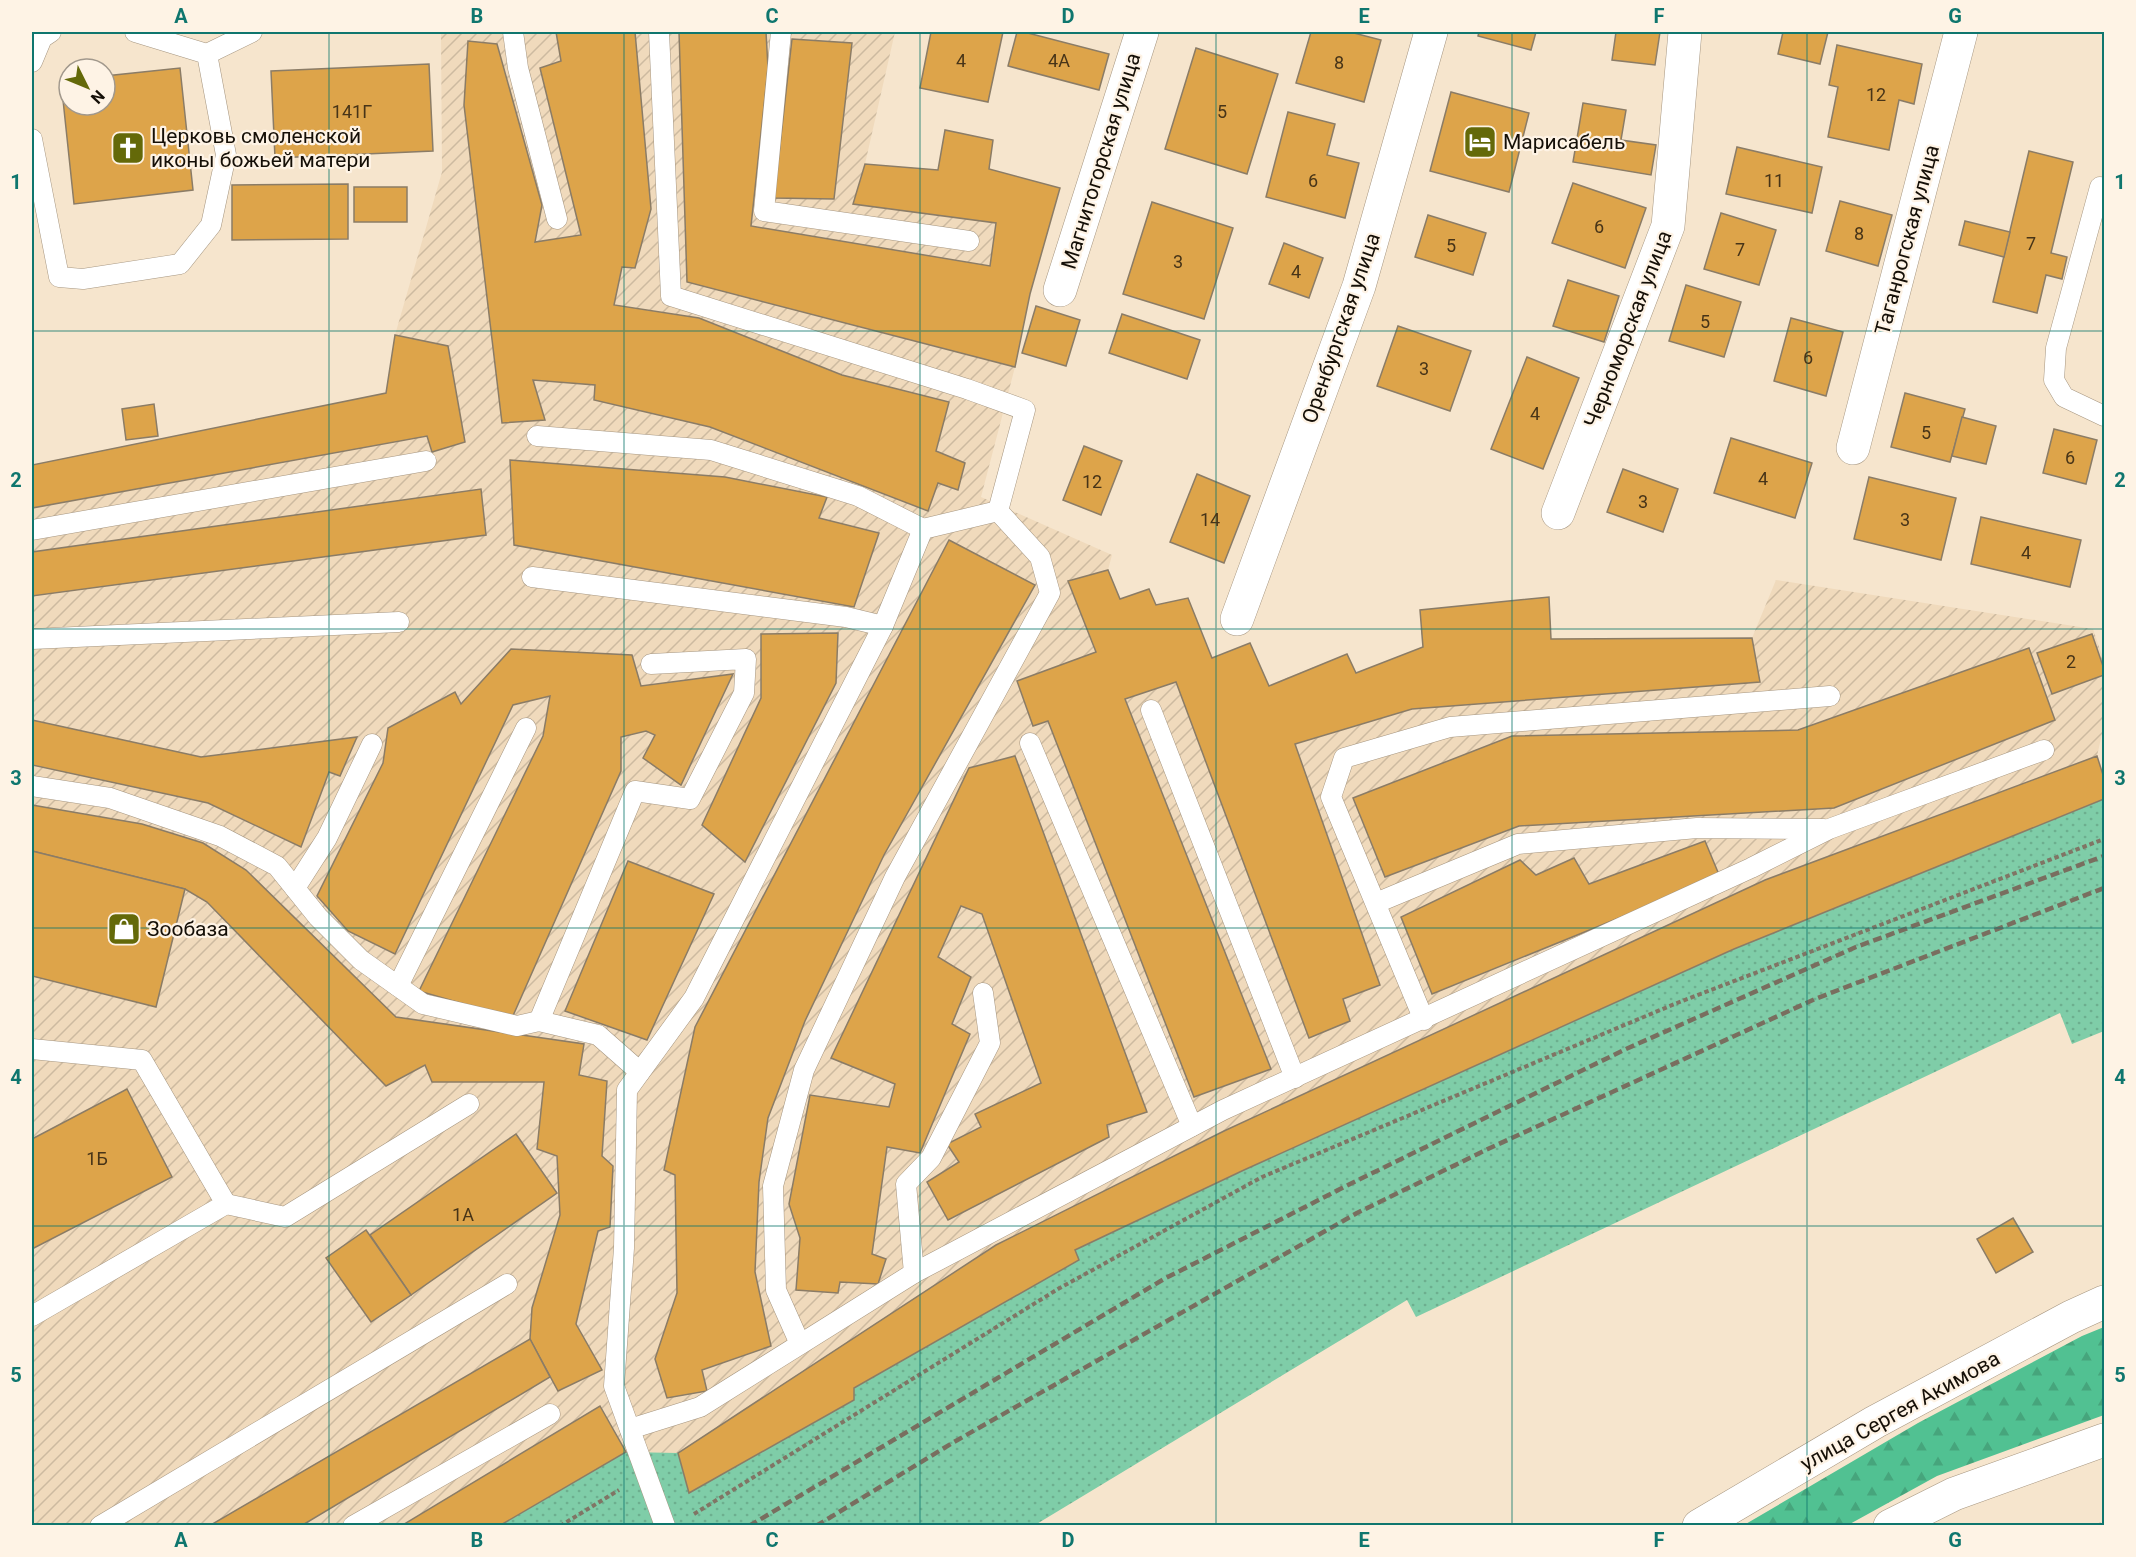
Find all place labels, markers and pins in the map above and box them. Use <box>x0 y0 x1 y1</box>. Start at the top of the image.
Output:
place label: Церковь смоленской иконы божьей матери <box>151 124 370 172</box>
hotel icon: Марисабель <box>1462 124 1498 160</box>
church icon: Церковь смоленской иконы божьей матери <box>110 130 146 166</box>
place label: Марисабель <box>1503 130 1625 154</box>
shop icon: Зообаза <box>106 911 142 947</box>
place label: Зообаза <box>147 917 229 941</box>

